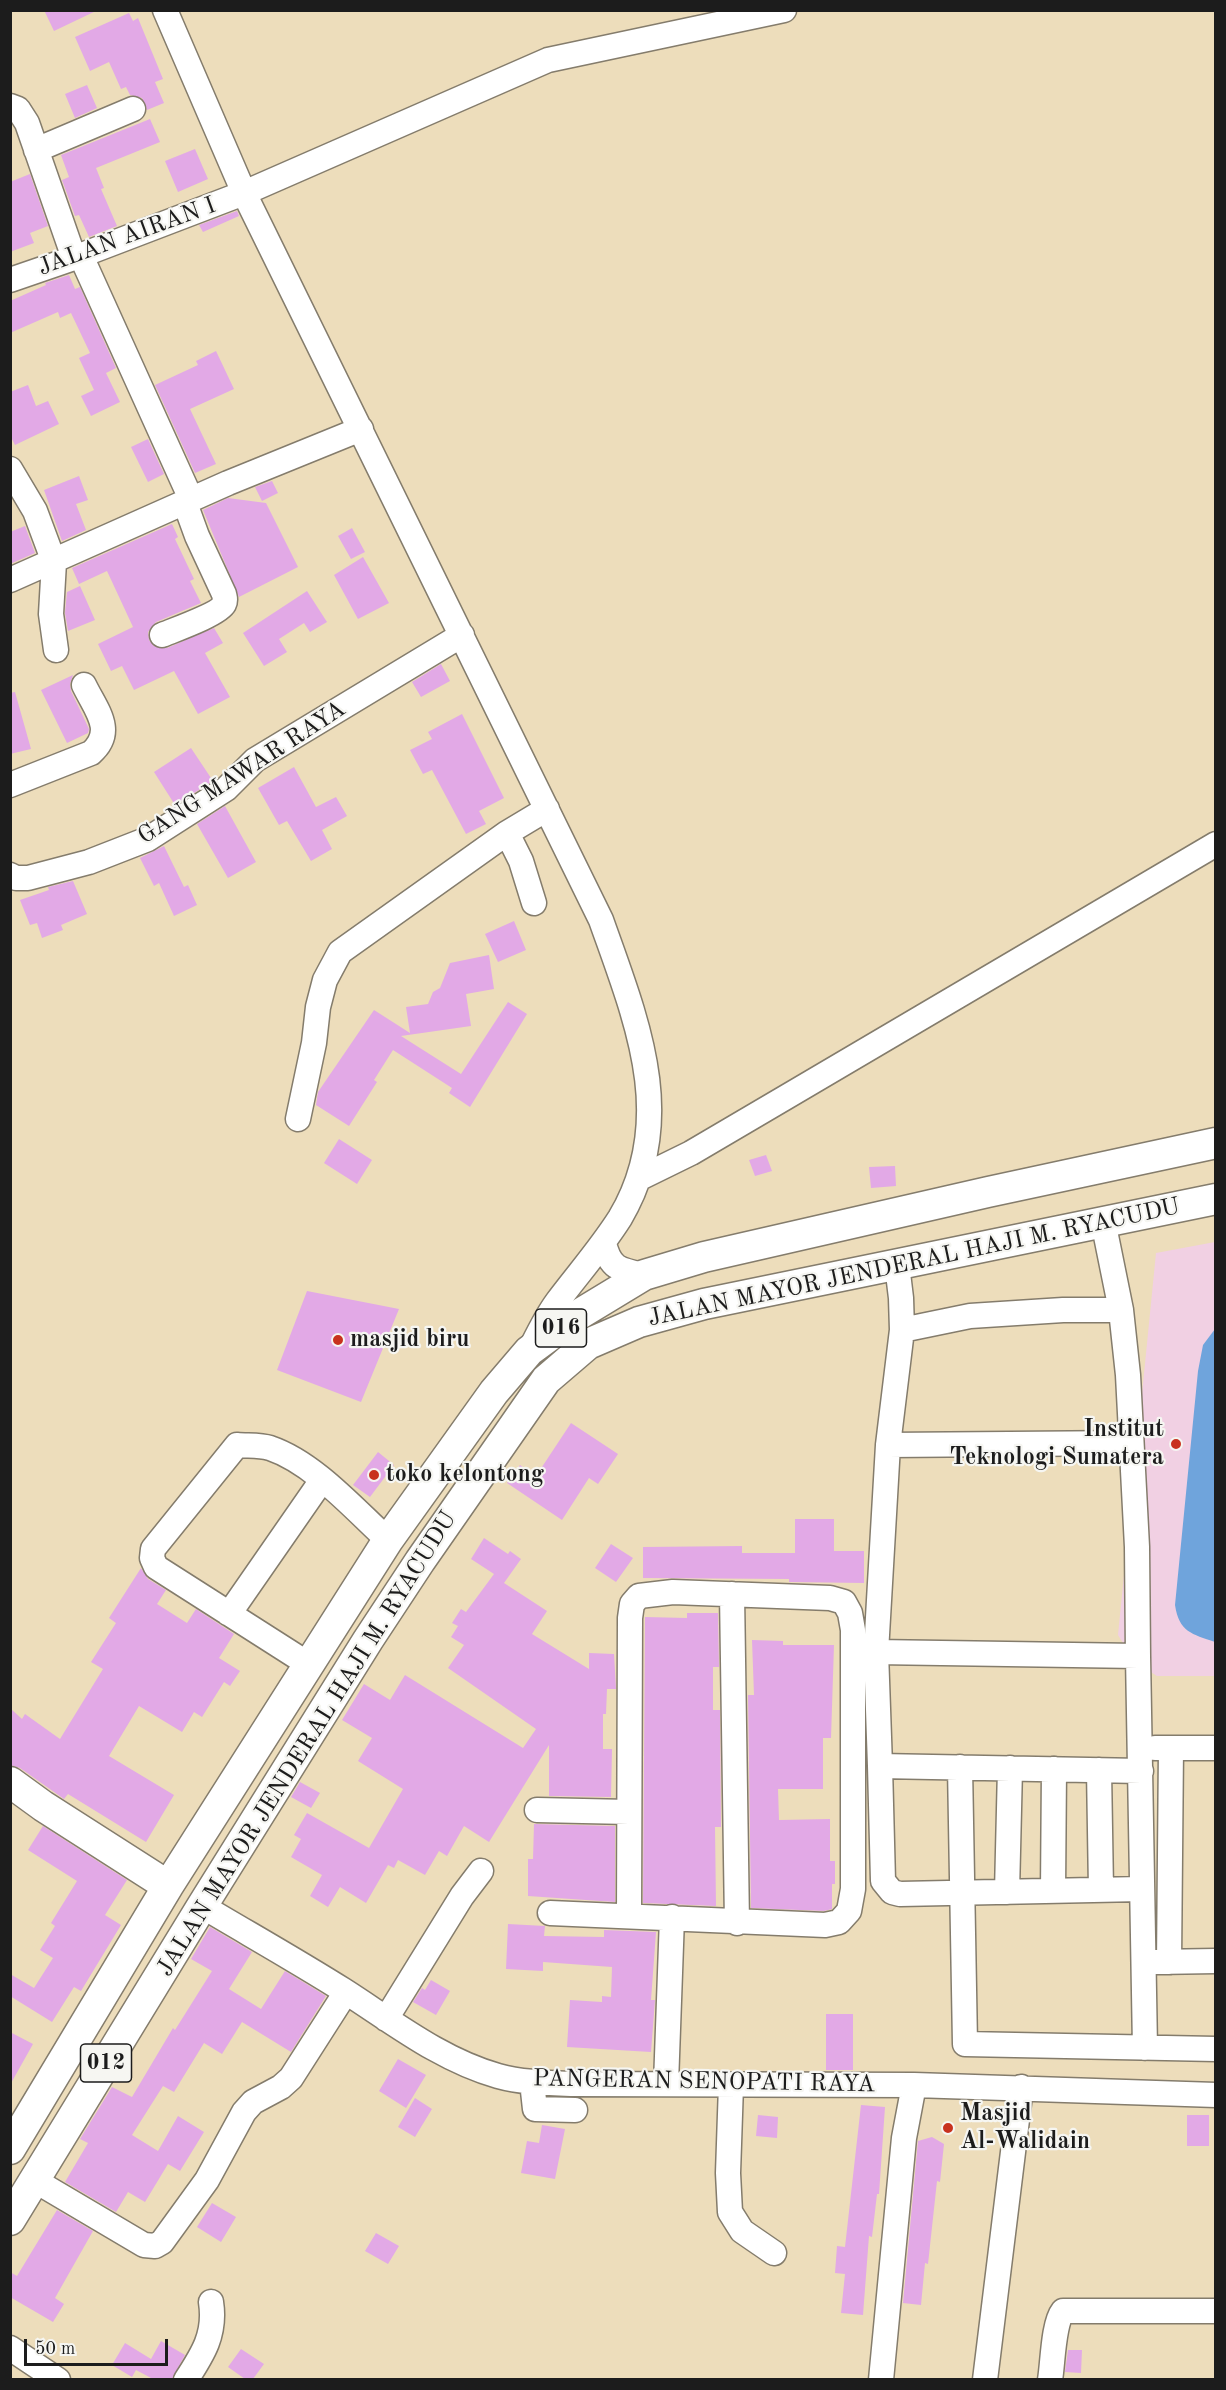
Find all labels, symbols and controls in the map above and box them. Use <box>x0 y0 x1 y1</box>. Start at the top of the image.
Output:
street label: JALAN AIRAN I <box>34 191 220 283</box>
street label: GANG MAWAR RAYA <box>133 695 351 851</box>
street label: JALAN MAYOR JENDERAL HAJI M. RYACUDU <box>646 1192 1182 1334</box>
road number: 016 <box>536 1309 586 1347</box>
place label: masjid biru <box>350 1326 470 1354</box>
marker: masjid biru <box>331 1333 345 1347</box>
place label: Institut Teknologi Sumatera <box>949 1416 1164 1472</box>
marker: Institut Teknologi Sumatera <box>1169 1437 1183 1451</box>
place label: toko kelontong <box>386 1461 544 1489</box>
marker: toko kelontong <box>367 1468 381 1482</box>
street label: JALAN MAYOR JENDERAL HAJI M. RYACUDU <box>151 1506 463 1982</box>
road number: 012 <box>80 2044 132 2082</box>
street label: PANGERAN SENOPATI RAYA <box>532 2065 876 2099</box>
place label: Masjid Al-Walidain <box>960 2100 1090 2156</box>
marker: Masjid Al-Walidain <box>941 2121 955 2135</box>
scale bar <box>27 2327 171 2365</box>
text: 50 m <box>35 2340 75 2358</box>

